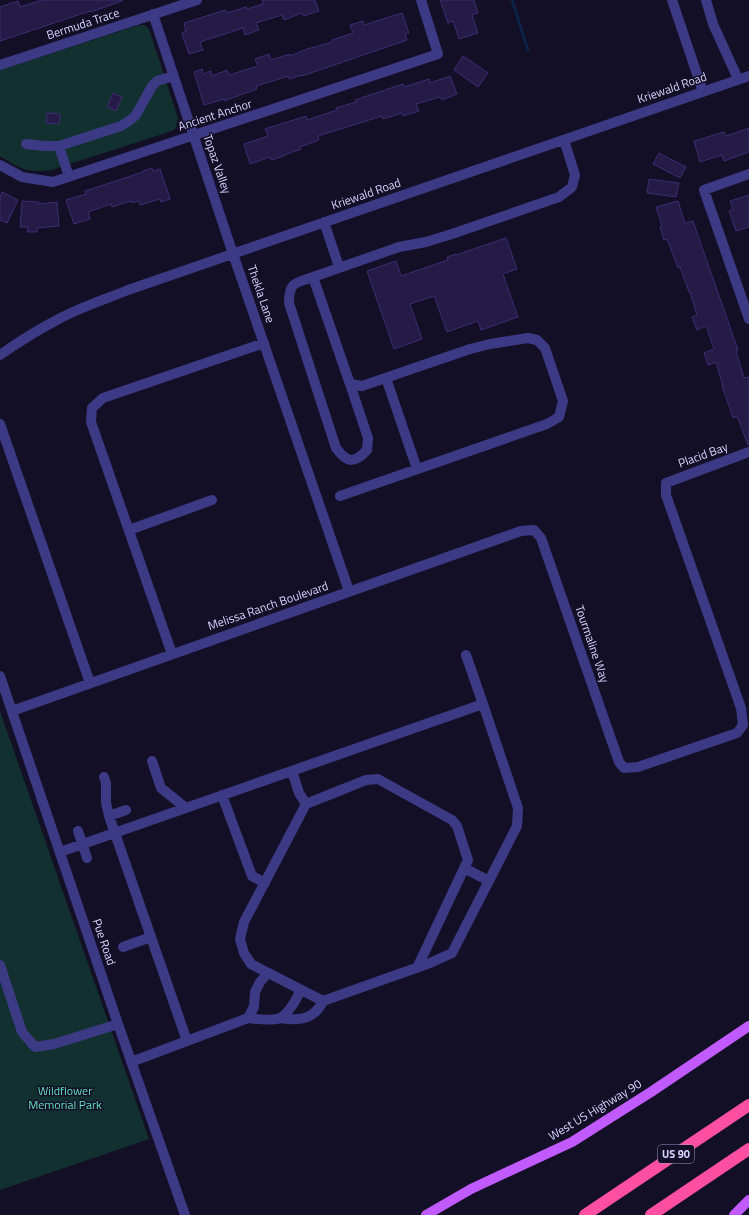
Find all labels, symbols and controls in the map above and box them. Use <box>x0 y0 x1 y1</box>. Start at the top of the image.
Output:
street label: Bermuda Trace <box>44 3 122 44</box>
street label: Kriewald Road <box>635 67 709 108</box>
street label: Ancient Anchor <box>176 94 254 135</box>
street label: Topaz Valley <box>198 131 237 196</box>
street label: Kriewald Road <box>329 173 403 214</box>
street label: Thekla Lane <box>243 262 280 325</box>
street label: Placid Bay <box>675 437 731 472</box>
street label: Melissa Ranch Boulevard <box>205 576 331 635</box>
street label: Tourmaline Way <box>570 603 615 685</box>
street label: Pue Road <box>88 916 121 968</box>
street label: West US Highway 90 <box>544 1074 645 1145</box>
park label: Wildflower Memorial Park <box>28 1081 102 1114</box>
road number: US 90 <box>658 1145 694 1163</box>

